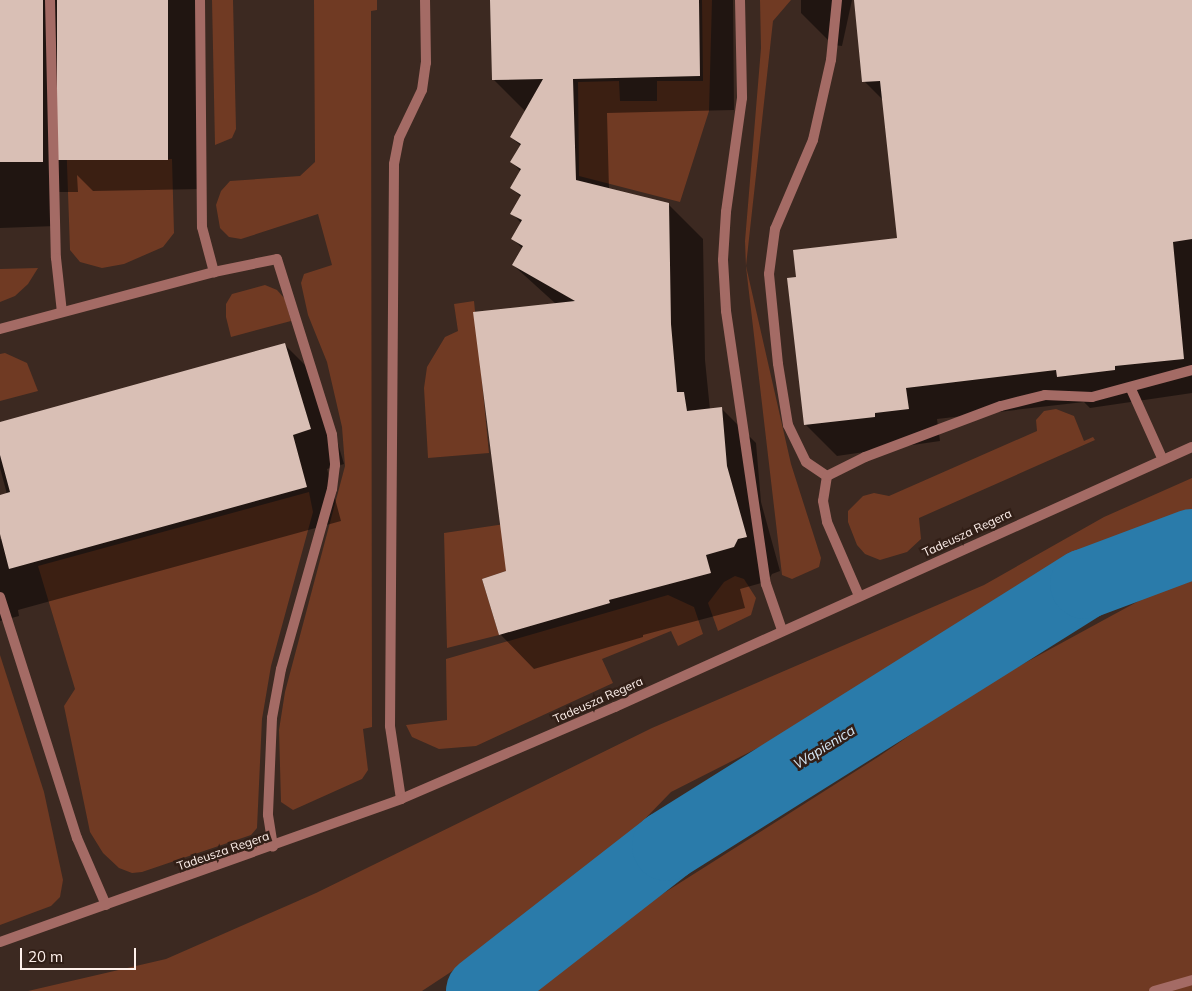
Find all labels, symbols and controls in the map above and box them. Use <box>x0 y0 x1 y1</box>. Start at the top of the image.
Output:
street label: Tadeusza Regera <box>920 506 1014 560</box>
street label: Tadeusza Regera <box>551 674 645 726</box>
water label: Wapienica <box>790 722 858 772</box>
street label: Tadeusza Regera <box>175 828 271 874</box>
scale bar <box>22 938 139 970</box>
text: 20 m <box>28 947 63 966</box>

